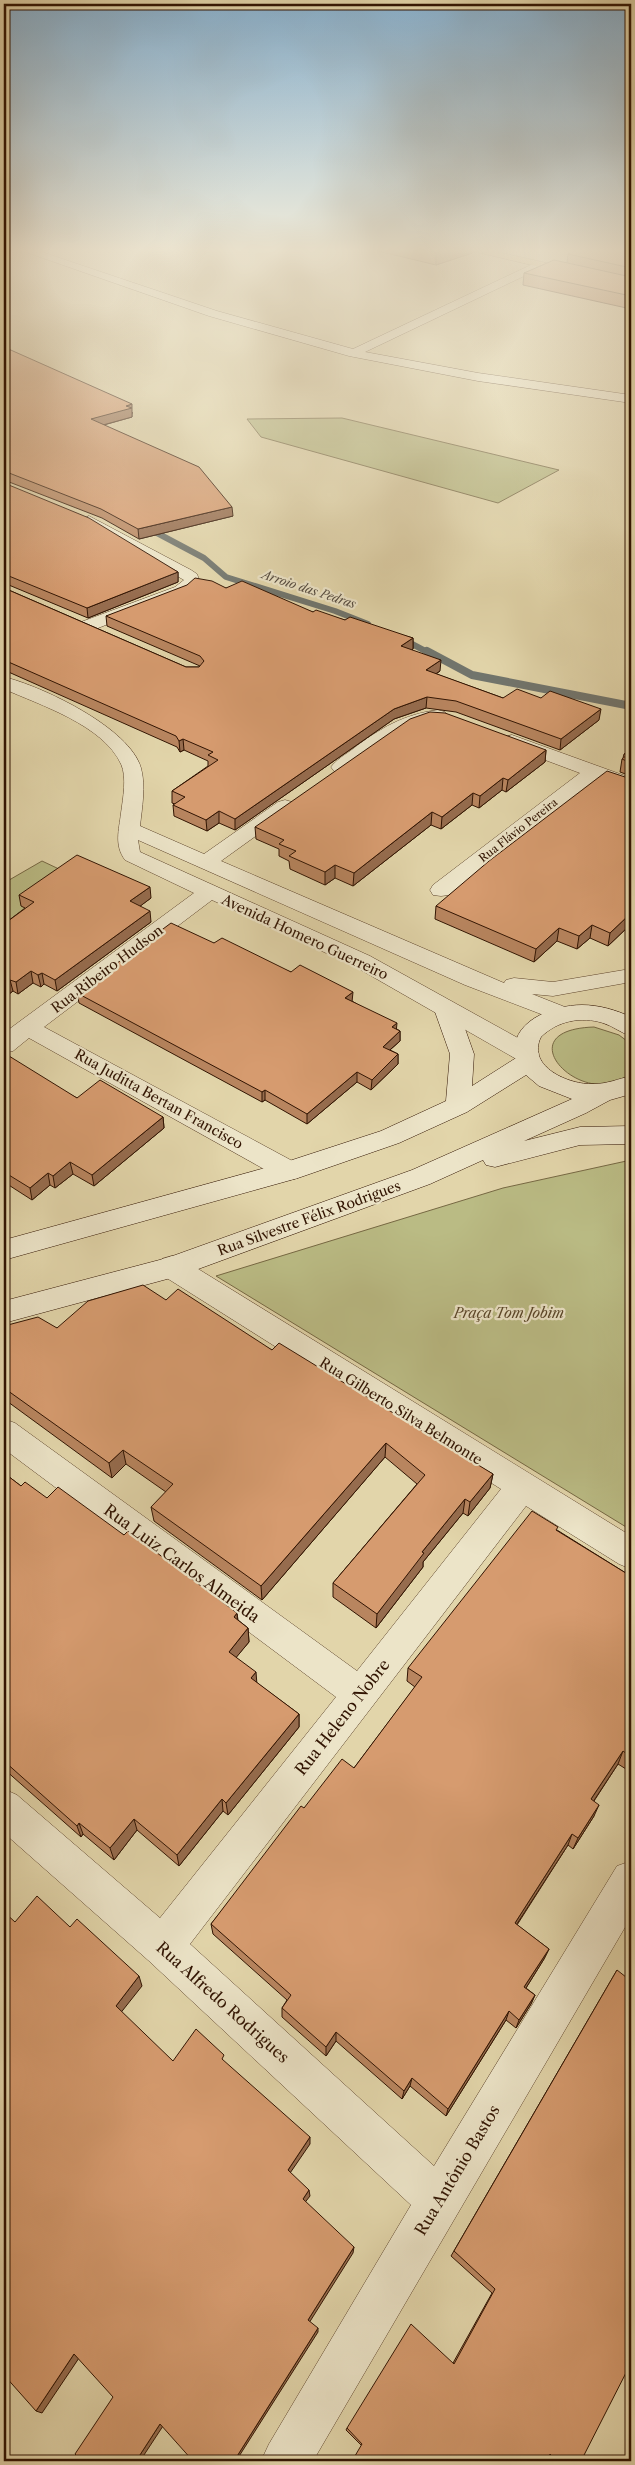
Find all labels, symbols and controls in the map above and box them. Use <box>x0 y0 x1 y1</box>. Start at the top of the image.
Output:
water label: Arroio das Pedras <box>258 566 359 612</box>
street label: Rua Flávio Pereira <box>476 795 560 865</box>
street label: Avenida Homero Guerreiro <box>218 890 391 984</box>
street label: Rua Ribeiro Hudson <box>48 921 167 1017</box>
street label: Rua Juditta Bertan Francisco <box>72 1045 246 1153</box>
street label: Rua Silvestre Félix Rodrigues <box>215 1176 403 1260</box>
park label: Praça Tom Jobim <box>453 1304 564 1322</box>
street label: Rua Gilberto Silva Belmonte <box>316 1353 486 1469</box>
street label: Rua Luiz Carlos Almeida <box>100 1500 264 1627</box>
street label: Rua Heleno Nobre <box>290 1655 394 1779</box>
street label: Rua Alfredo Rodrigues <box>152 1937 294 2067</box>
street label: Rua Antônio Bastos <box>410 2101 504 2239</box>

